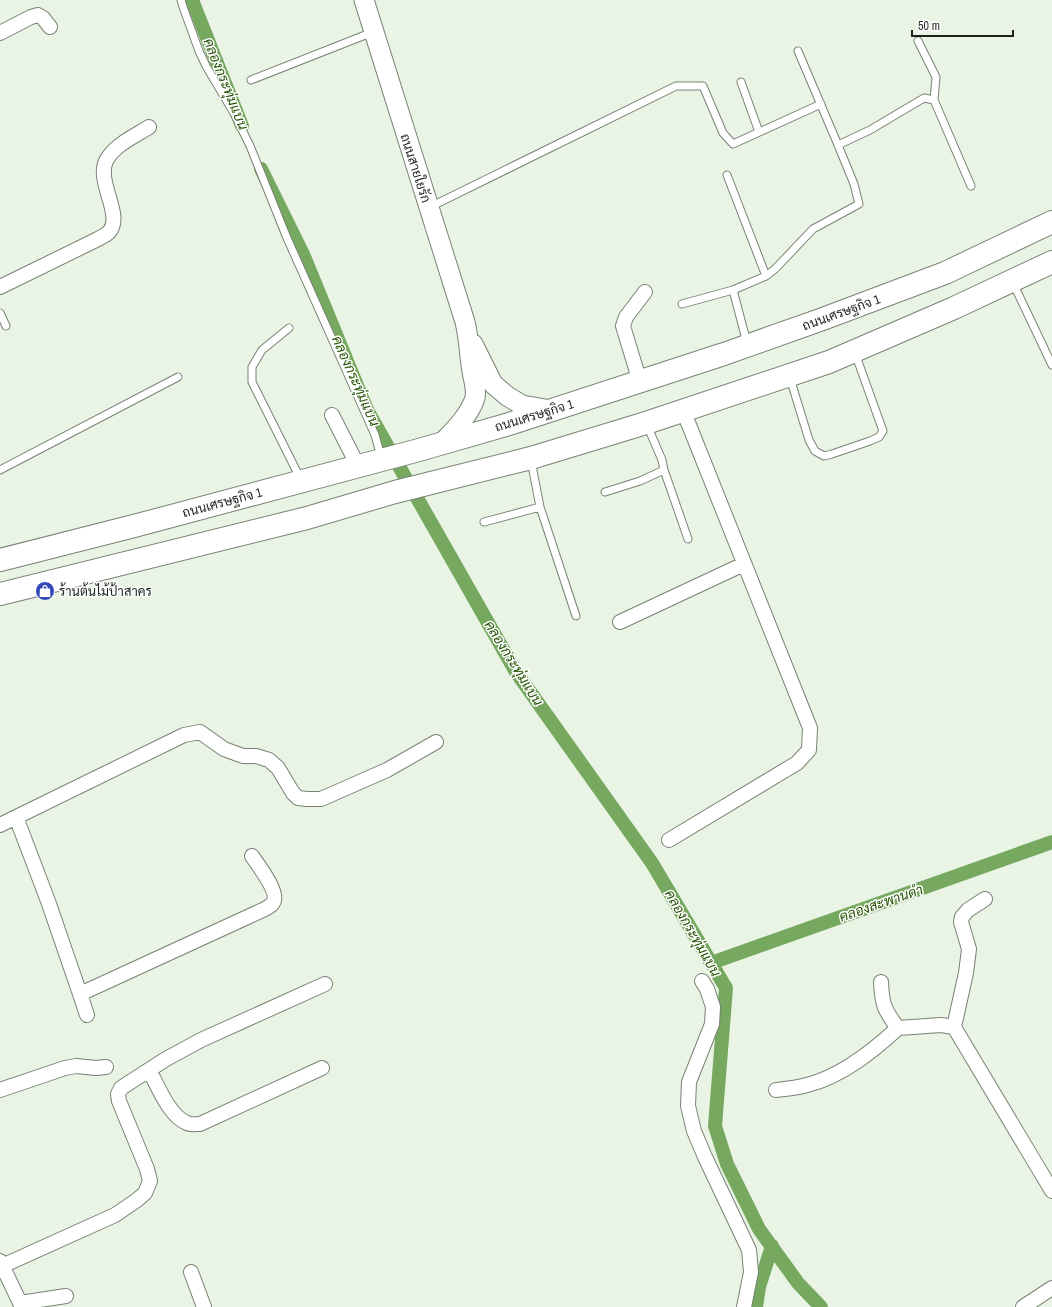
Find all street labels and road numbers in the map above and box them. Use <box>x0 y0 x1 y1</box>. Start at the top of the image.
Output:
street label: ถนนสายใยรัก <box>396 132 435 205</box>
street label: ถนนเศรษฐกิจ 1 <box>800 290 883 334</box>
street label: ถนนเศรษฐกิจ 1 <box>493 395 576 436</box>
street label: ถนนเศรษฐกิจ 1 <box>180 484 264 521</box>

